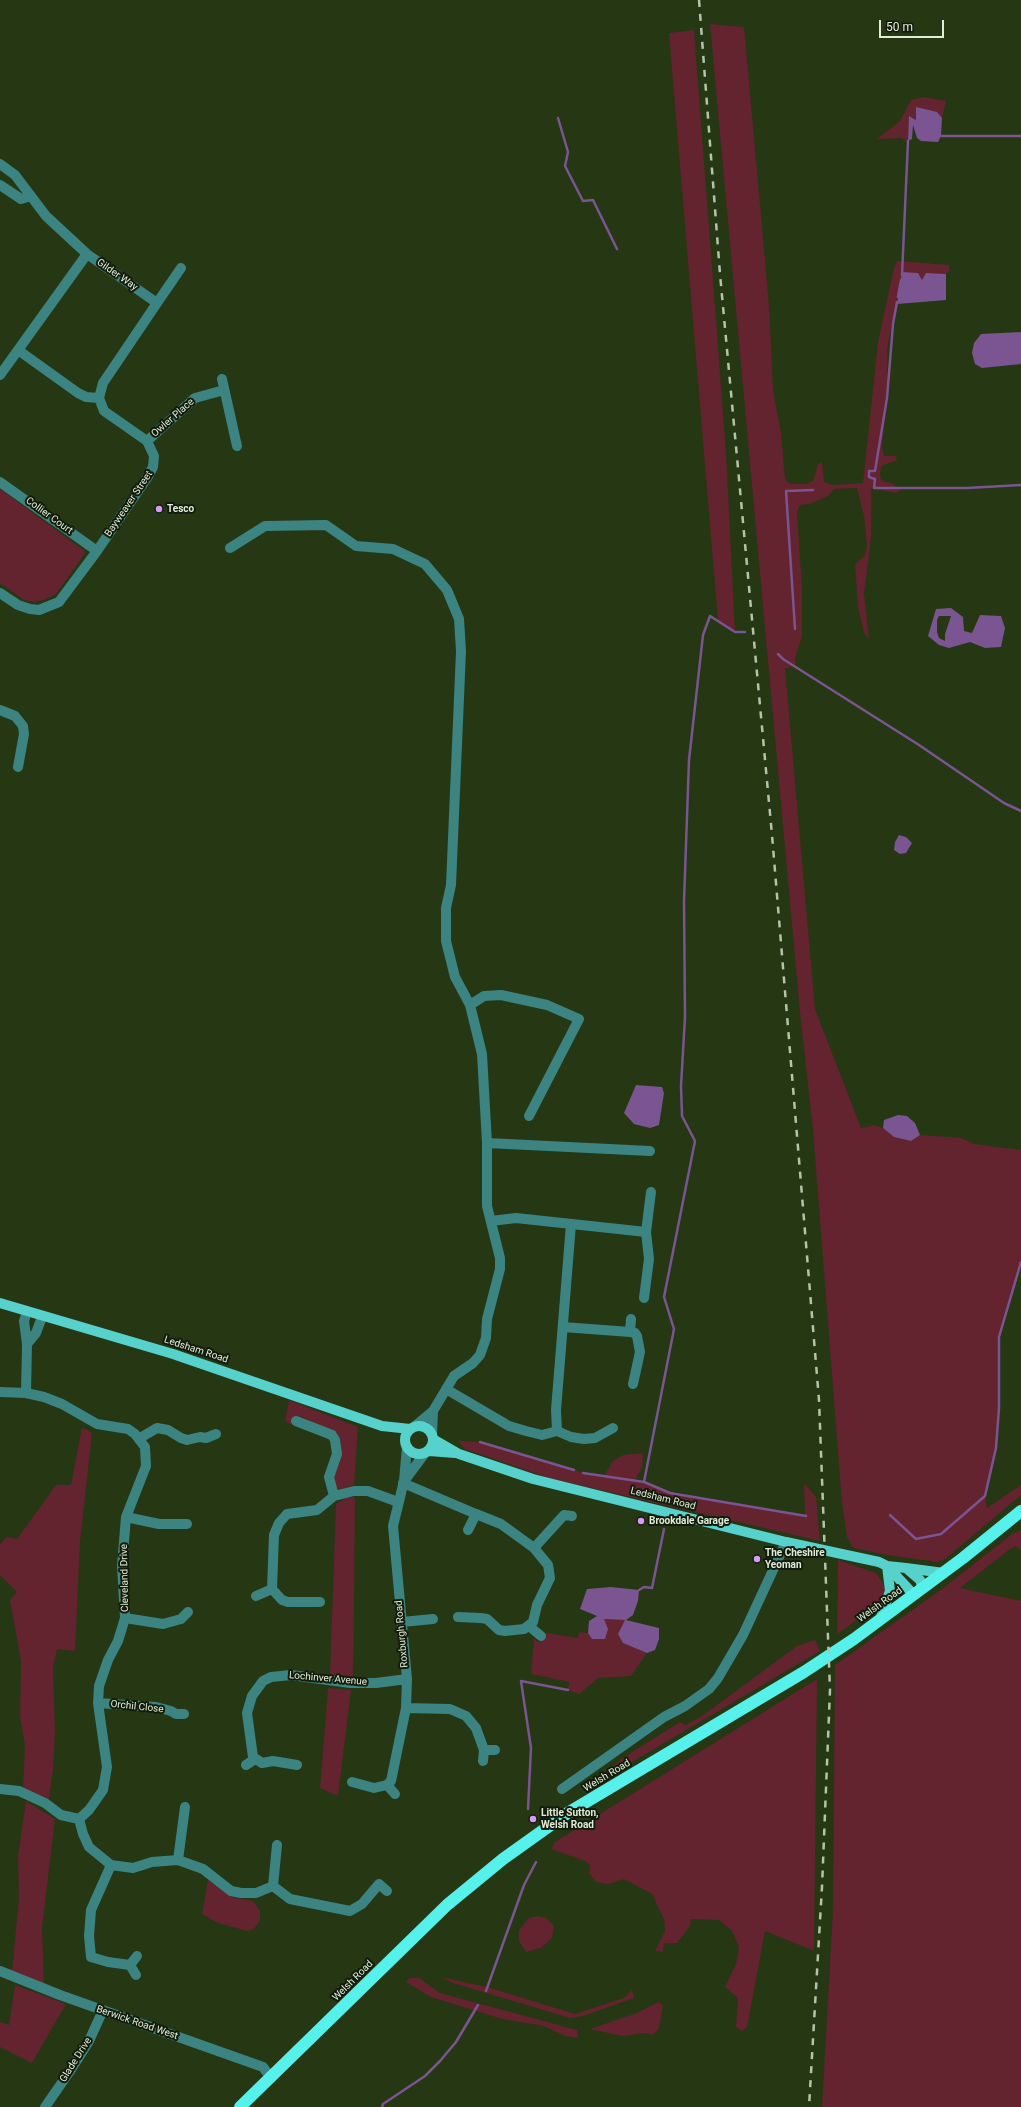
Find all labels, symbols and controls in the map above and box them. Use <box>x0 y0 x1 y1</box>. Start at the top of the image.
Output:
scale bar <box>881 12 946 38</box>
text: 50 m <box>886 20 913 34</box>
street label: Gilder Way <box>94 257 140 293</box>
street label: Owler Place <box>149 396 197 440</box>
street label: Bayweaver Street <box>103 469 155 539</box>
street label: Collier Court <box>23 495 75 537</box>
place label: Tesco <box>167 503 194 515</box>
marker: Tesco <box>154 504 164 514</box>
street label: Ledsham Road <box>162 1334 230 1366</box>
street label: Ledsham Road <box>629 1485 697 1513</box>
place label: Brookdale Garage <box>649 1515 729 1527</box>
marker: Brookdale Garage <box>636 1516 646 1526</box>
street label: Cleveland Drive <box>118 1544 132 1612</box>
place label: The Cheshire Yeoman <box>765 1547 825 1570</box>
marker: The Cheshire Yeoman <box>752 1554 762 1564</box>
street label: Welsh Road <box>855 1585 905 1625</box>
street label: Roxburgh Road <box>393 1600 411 1668</box>
street label: Lochinver Avenue <box>288 1670 368 1688</box>
street label: Orchil Close <box>110 1698 164 1716</box>
street label: Welsh Road <box>581 1757 633 1795</box>
place label: Little Sutton, Welsh Road <box>541 1807 598 1830</box>
marker: Little Sutton, Welsh Road <box>528 1814 538 1824</box>
street label: Welsh Road <box>330 1958 376 2004</box>
street label: Berwick Road West <box>95 2003 179 2043</box>
street label: Glade Drive <box>58 2035 94 2085</box>

